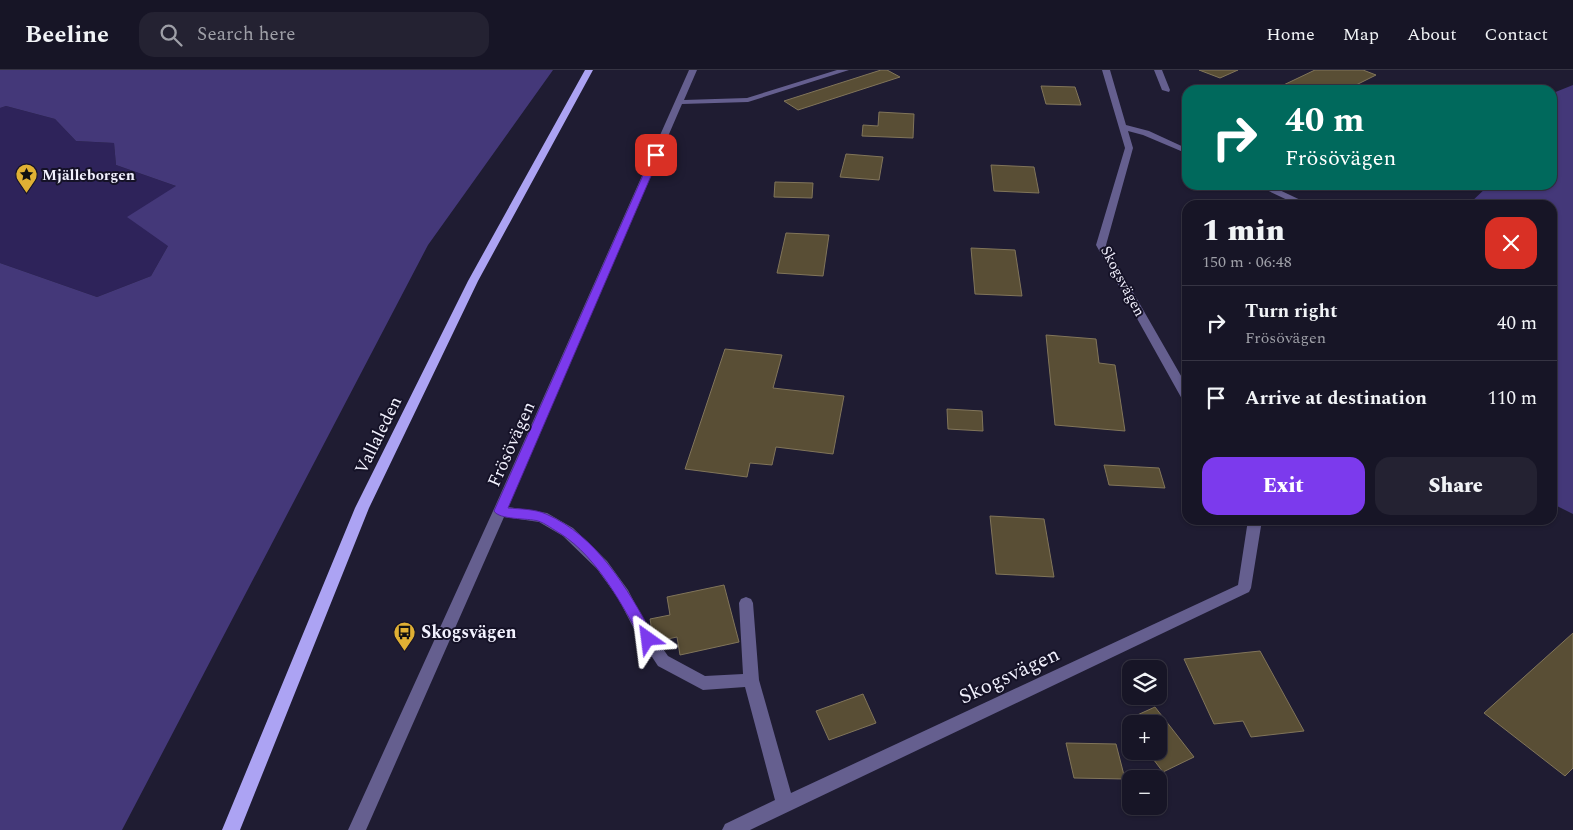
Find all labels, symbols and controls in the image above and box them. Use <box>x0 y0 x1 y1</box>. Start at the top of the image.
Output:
search box <box>139 12 489 57</box>
text: Beeline <box>25 17 109 53</box>
text: Search here <box>197 20 295 49</box>
icon: search <box>157 21 185 49</box>
text: Home <box>1266 21 1315 48</box>
text: Map <box>1343 21 1379 48</box>
text: About <box>1407 21 1457 48</box>
text: Contact <box>1485 21 1548 48</box>
text: 40 m <box>1285 94 1365 147</box>
icon: right <box>1202 105 1267 170</box>
pin <box>635 134 677 176</box>
icon: arrive <box>642 141 670 169</box>
text: Frösövägen <box>1285 142 1396 175</box>
place icon: Mjälleborgen <box>14 163 38 194</box>
place label: Mjälleborgen <box>42 164 135 187</box>
text: 1 min <box>1202 208 1285 254</box>
button: close <box>1485 217 1537 269</box>
street label: Skogsvägen <box>1094 242 1151 321</box>
text: 150 m · 06:48 <box>1202 250 1292 274</box>
text: Turn right <box>1245 297 1338 326</box>
icon: right <box>1202 309 1230 337</box>
text: 40 m <box>1497 309 1537 338</box>
text: Frösövägen <box>1245 326 1326 350</box>
icon: arrive <box>1202 384 1230 412</box>
text: Arrive at destination <box>1245 384 1427 413</box>
text: 110 m <box>1487 384 1537 413</box>
street label: Vallaleden <box>348 392 409 479</box>
street label: Frösövägen <box>481 397 542 491</box>
button: Exit <box>1202 457 1365 515</box>
button: Share <box>1375 457 1537 515</box>
position arrow <box>621 612 673 664</box>
place label: Skogsvägen <box>421 619 517 646</box>
bus stop icon: Skogsvägen <box>393 620 417 651</box>
street label: Skogsvägen <box>954 639 1065 713</box>
map controls <box>1122 660 1167 815</box>
button: layers <box>1122 660 1167 705</box>
button: + <box>1122 715 1167 760</box>
button: − <box>1122 770 1167 815</box>

